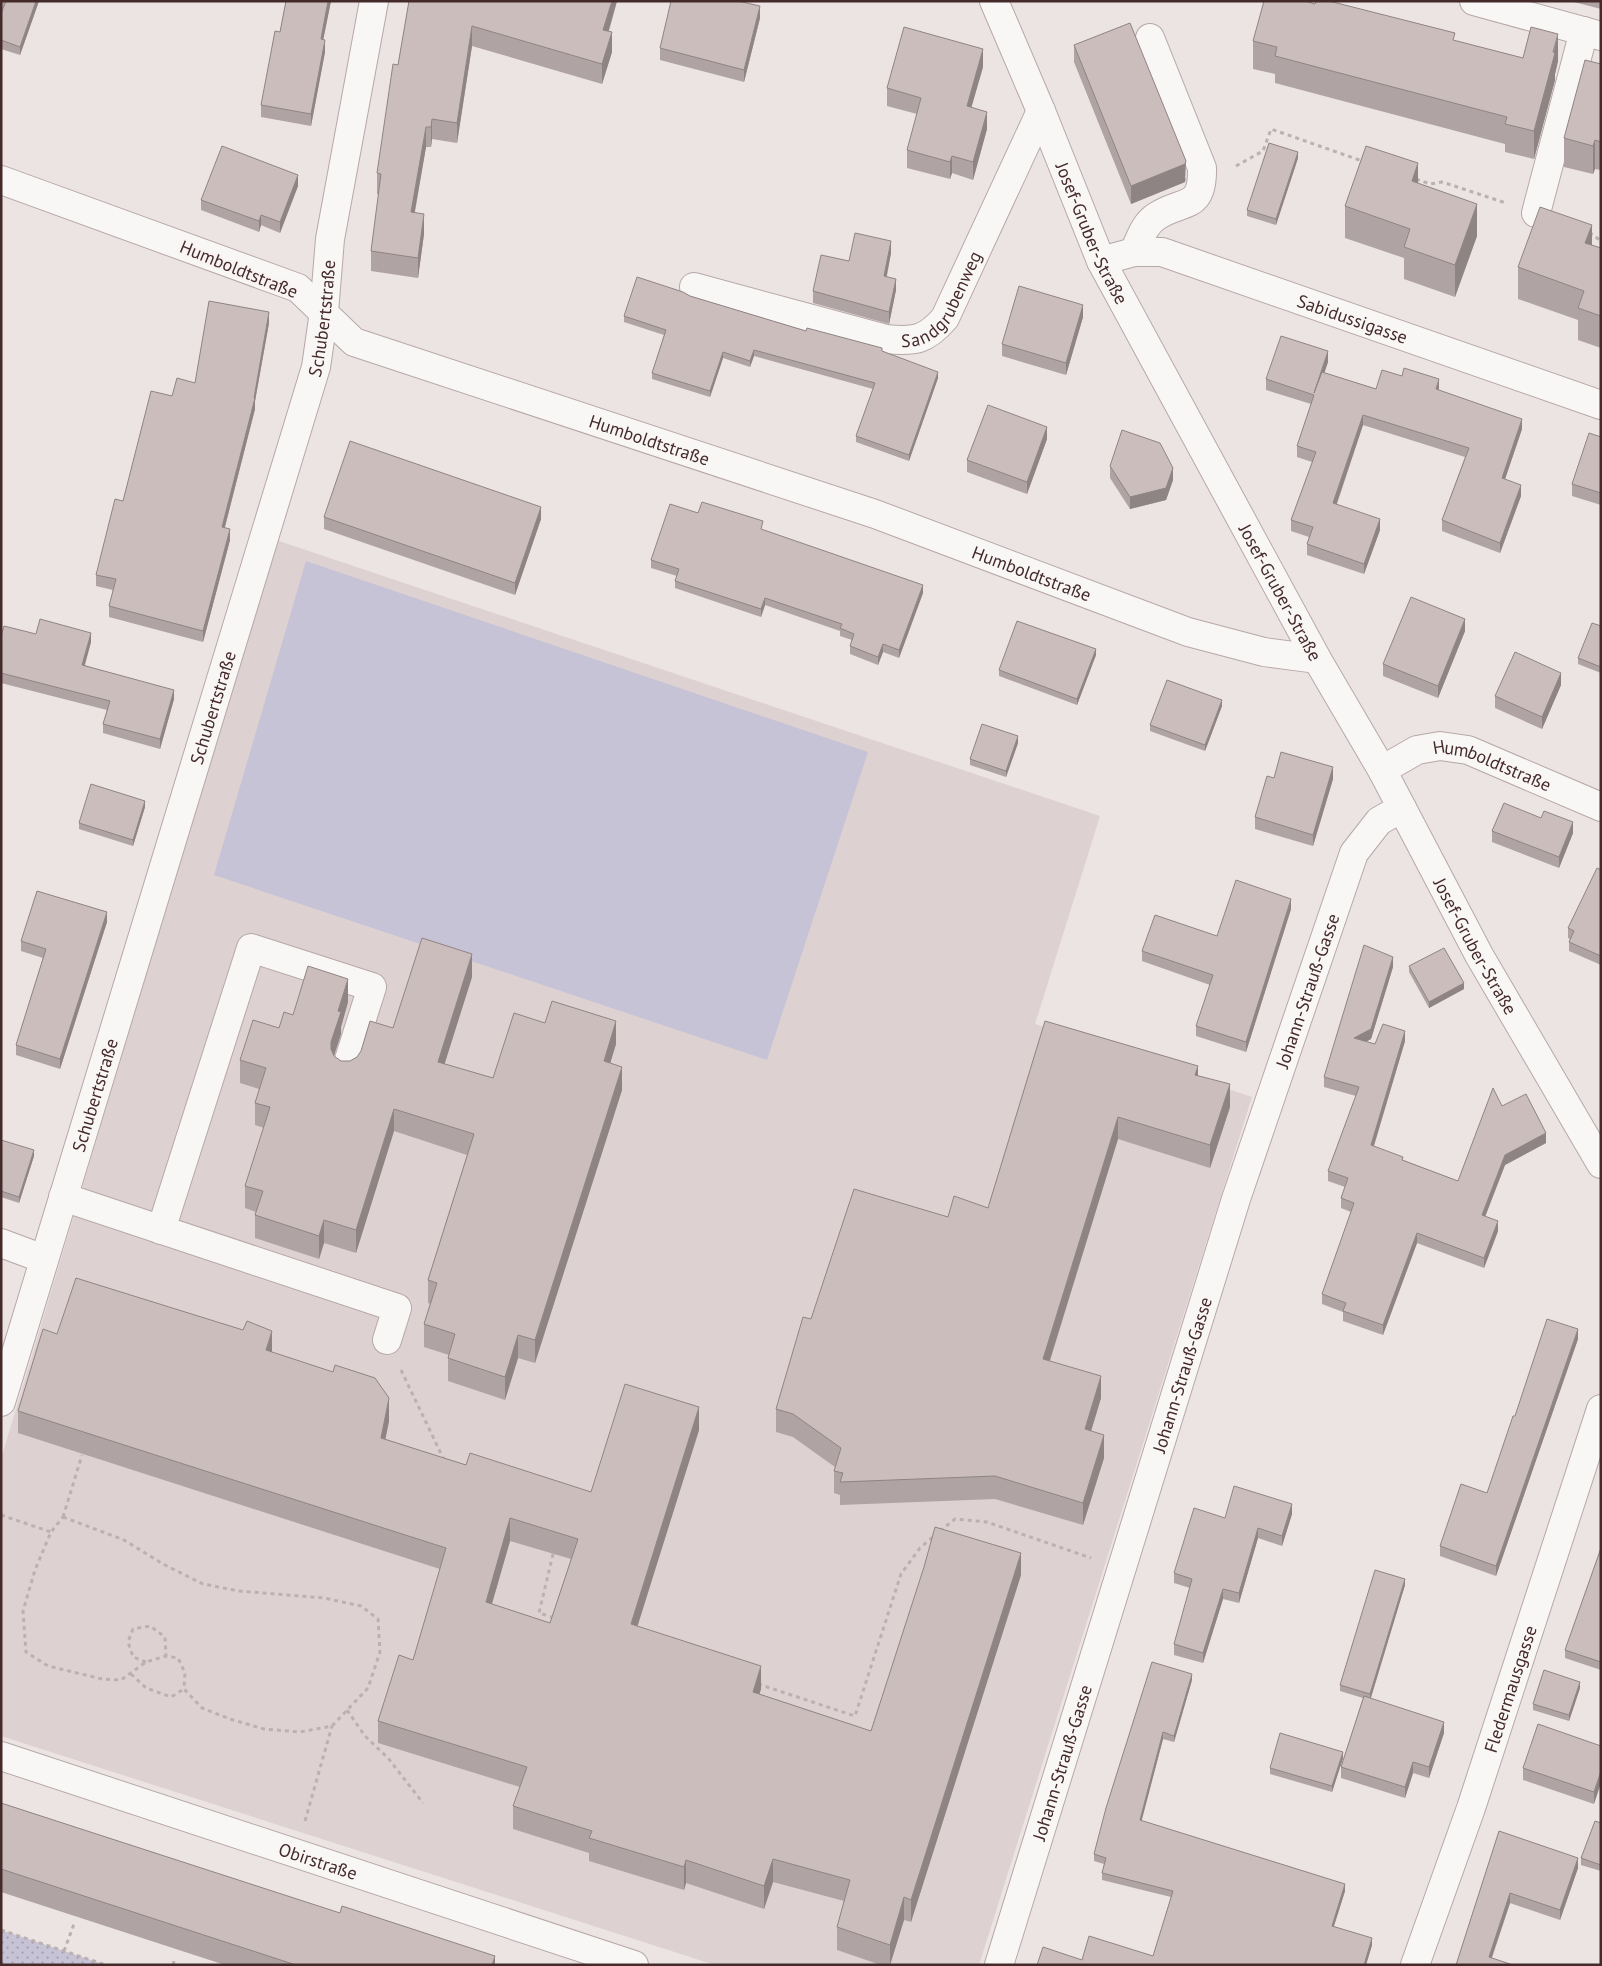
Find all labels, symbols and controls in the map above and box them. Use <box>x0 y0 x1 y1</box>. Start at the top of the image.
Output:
street label: Josef-Gruber-Straße <box>1051 158 1134 308</box>
street label: Humboldtstraße <box>177 235 301 303</box>
street label: Sandgrubenweg <box>901 247 986 352</box>
street label: Schubertstraße <box>302 259 340 380</box>
street label: Sabidussigasse <box>1294 289 1411 348</box>
street label: Humboldtstraße <box>586 409 713 470</box>
street label: Josef-Gruber-Straße <box>1234 519 1327 665</box>
street label: Humboldtstraße <box>969 540 1095 606</box>
street label: Schubertstraße <box>184 648 240 767</box>
street label: Humboldtstraße <box>1431 734 1555 796</box>
street label: Josef-Gruber-Straße <box>1428 873 1523 1019</box>
street label: Johann-Strauß-Gasse <box>1270 910 1344 1072</box>
street label: Schubertstraße <box>66 1035 123 1154</box>
street label: Johann-Strauß-Gasse <box>1146 1294 1217 1456</box>
street label: Fledermausgasse <box>1478 1622 1541 1755</box>
street label: Johann-Strauß-Gasse <box>1026 1682 1097 1844</box>
street label: Obirstraße <box>276 1837 360 1884</box>

